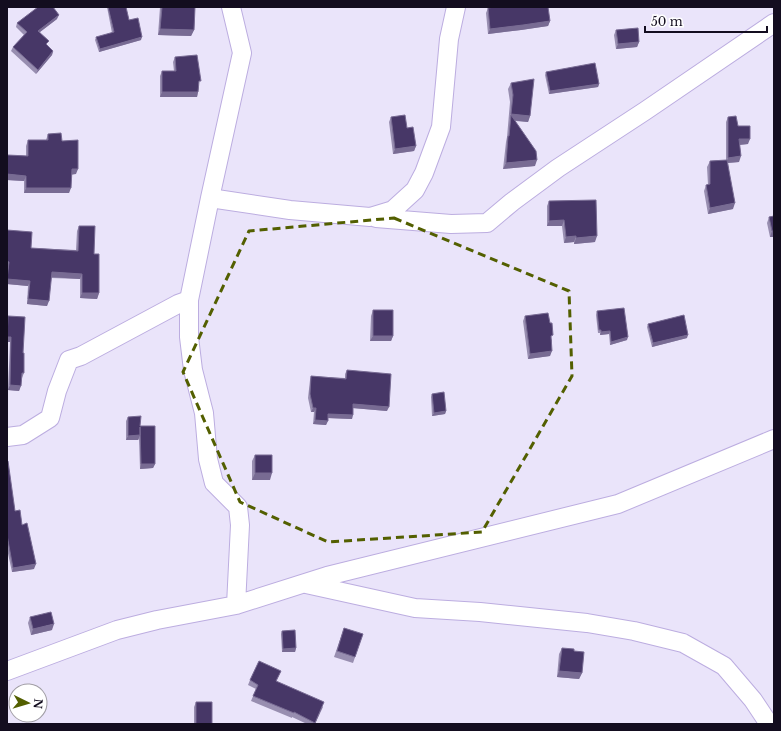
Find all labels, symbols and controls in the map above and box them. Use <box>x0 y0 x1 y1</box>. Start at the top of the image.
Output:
scale bar <box>645 8 767 34</box>
text: 50 m <box>651 14 683 29</box>
north arrow <box>8 683 48 723</box>
text: N <box>30 698 45 710</box>

